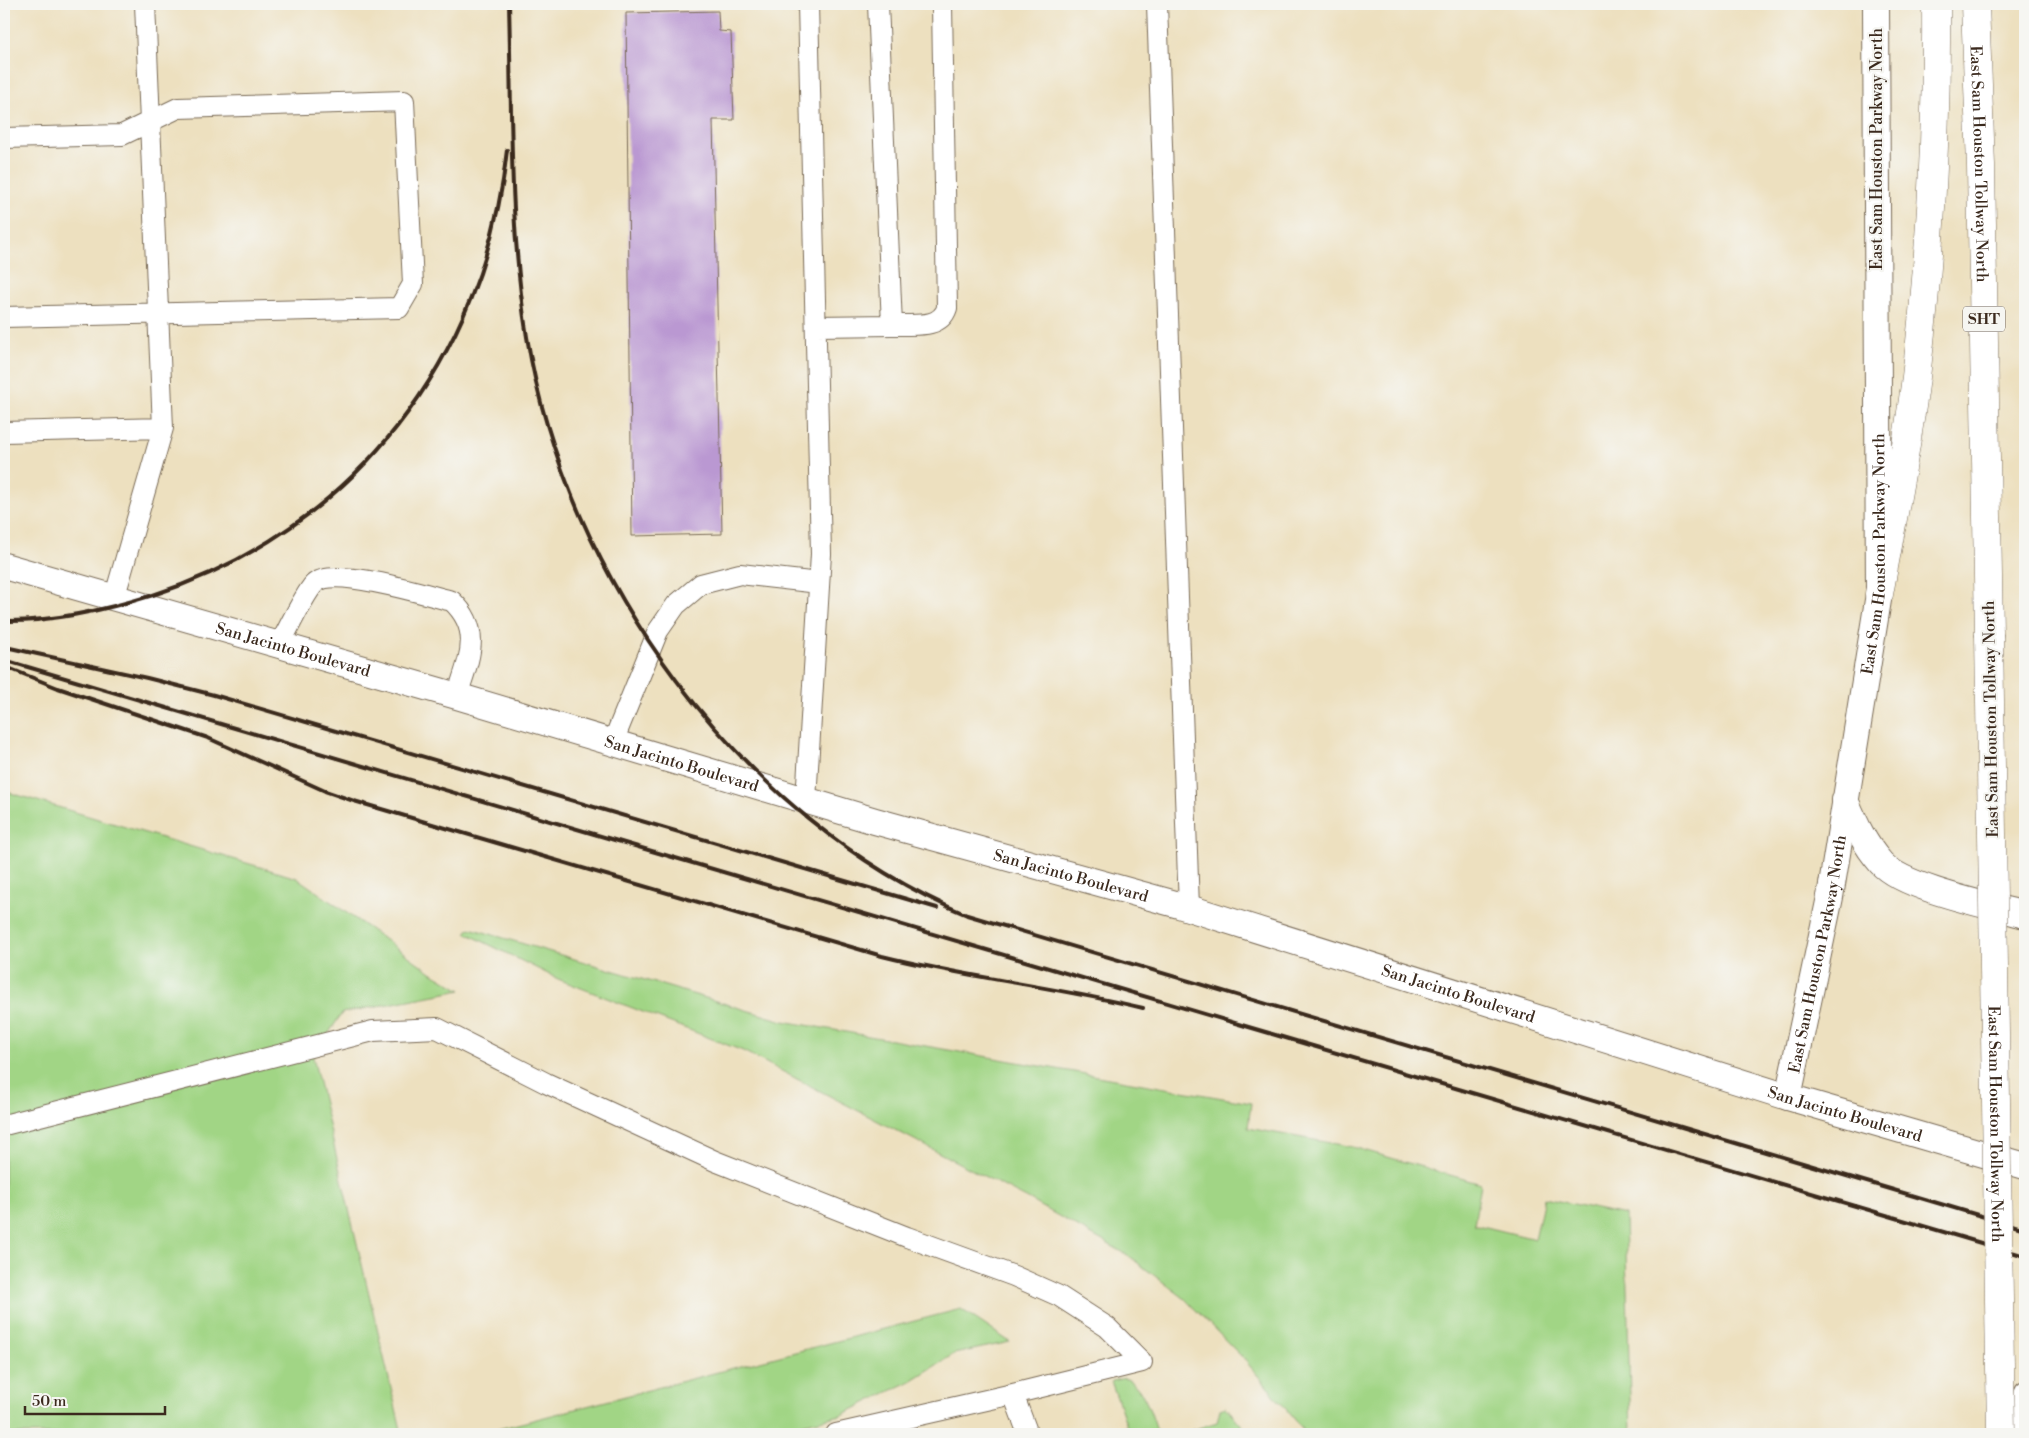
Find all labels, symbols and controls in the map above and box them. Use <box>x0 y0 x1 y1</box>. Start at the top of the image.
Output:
street label: East Sam Houston Parkway North <box>1867 28 1887 270</box>
street label: East Sam Houston Tollway North <box>1966 45 1992 283</box>
road number: SHT <box>1963 306 2005 332</box>
street label: East Sam Houston Parkway North <box>1857 433 1890 676</box>
street label: East Sam Houston Tollway North <box>1979 600 2003 838</box>
street label: San Jacinto Boulevard <box>213 618 373 682</box>
street label: San Jacinto Boulevard <box>602 732 761 797</box>
street label: East Sam Houston Parkway North <box>1784 833 1851 1075</box>
street label: San Jacinto Boulevard <box>991 845 1150 907</box>
street label: San Jacinto Boulevard <box>1379 961 1537 1028</box>
street label: East Sam Houston Tollway North <box>1984 1005 2007 1243</box>
street label: San Jacinto Boulevard <box>1765 1082 1924 1147</box>
scale bar <box>25 1383 165 1415</box>
text: 50 m <box>32 1392 66 1411</box>

